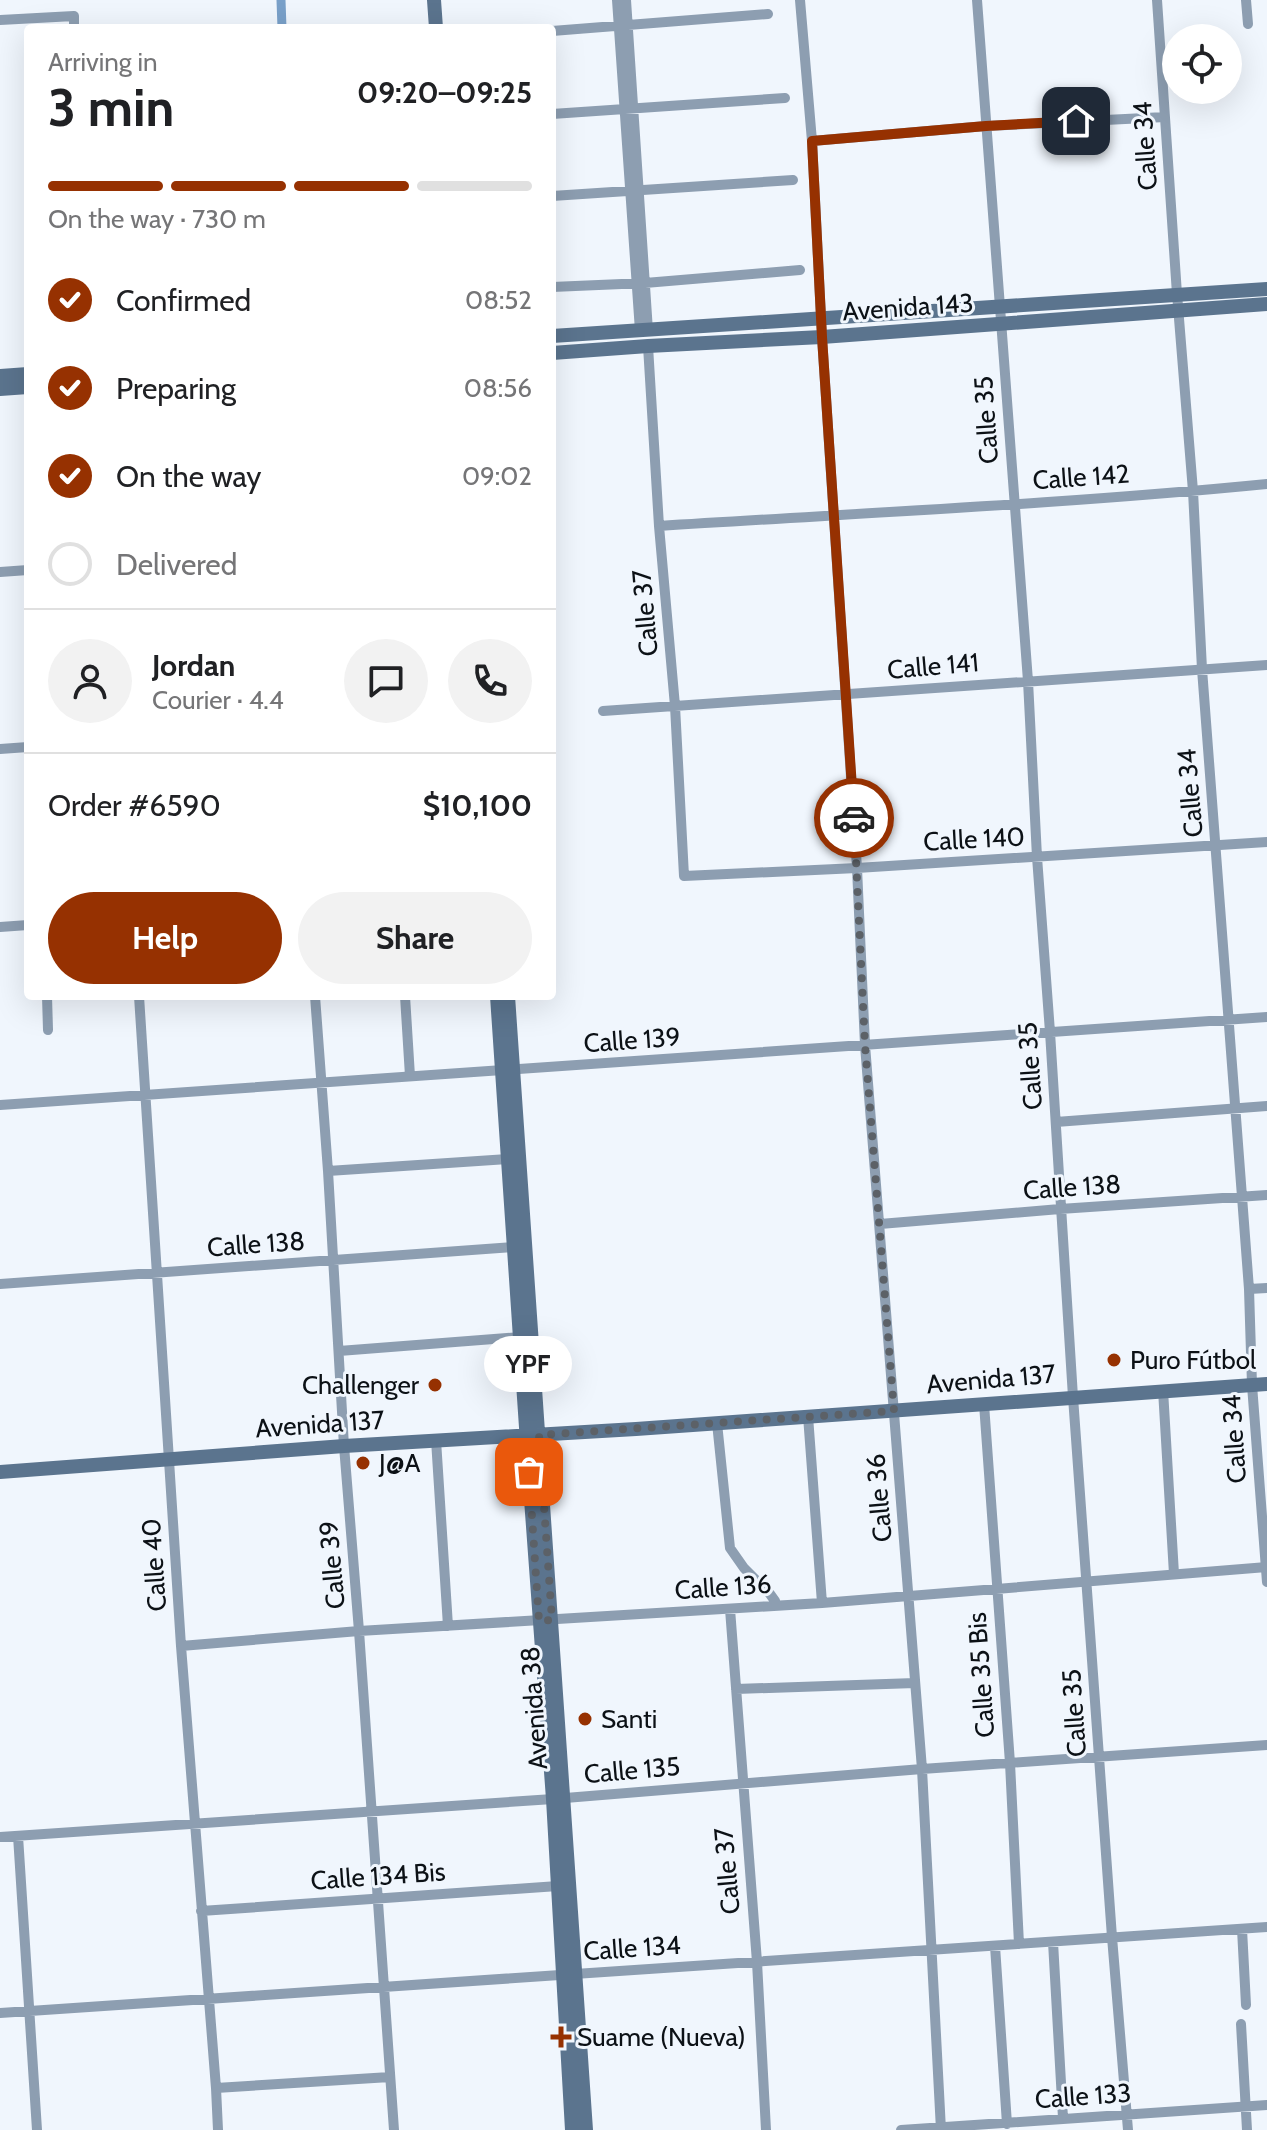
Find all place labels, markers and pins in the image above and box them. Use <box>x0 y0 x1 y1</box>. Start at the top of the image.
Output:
pin <box>1042 87 1110 155</box>
callout: YPF <box>485 1336 573 1392</box>
place label: Puro Fútbol <box>1130 1344 1256 1376</box>
marker: Puro Fútbol <box>1105 1351 1123 1369</box>
place label: Challenger <box>302 1369 420 1401</box>
marker: Challenger <box>426 1376 444 1394</box>
pin <box>495 1438 563 1506</box>
place label: J@A <box>378 1447 421 1479</box>
marker: J@A <box>354 1454 372 1472</box>
place label: Santi <box>601 1703 657 1735</box>
marker: Santi <box>576 1710 594 1728</box>
place label: Suame (Nueva) <box>577 2021 746 2053</box>
marker: Suame (Nueva) <box>552 2028 570 2046</box>

